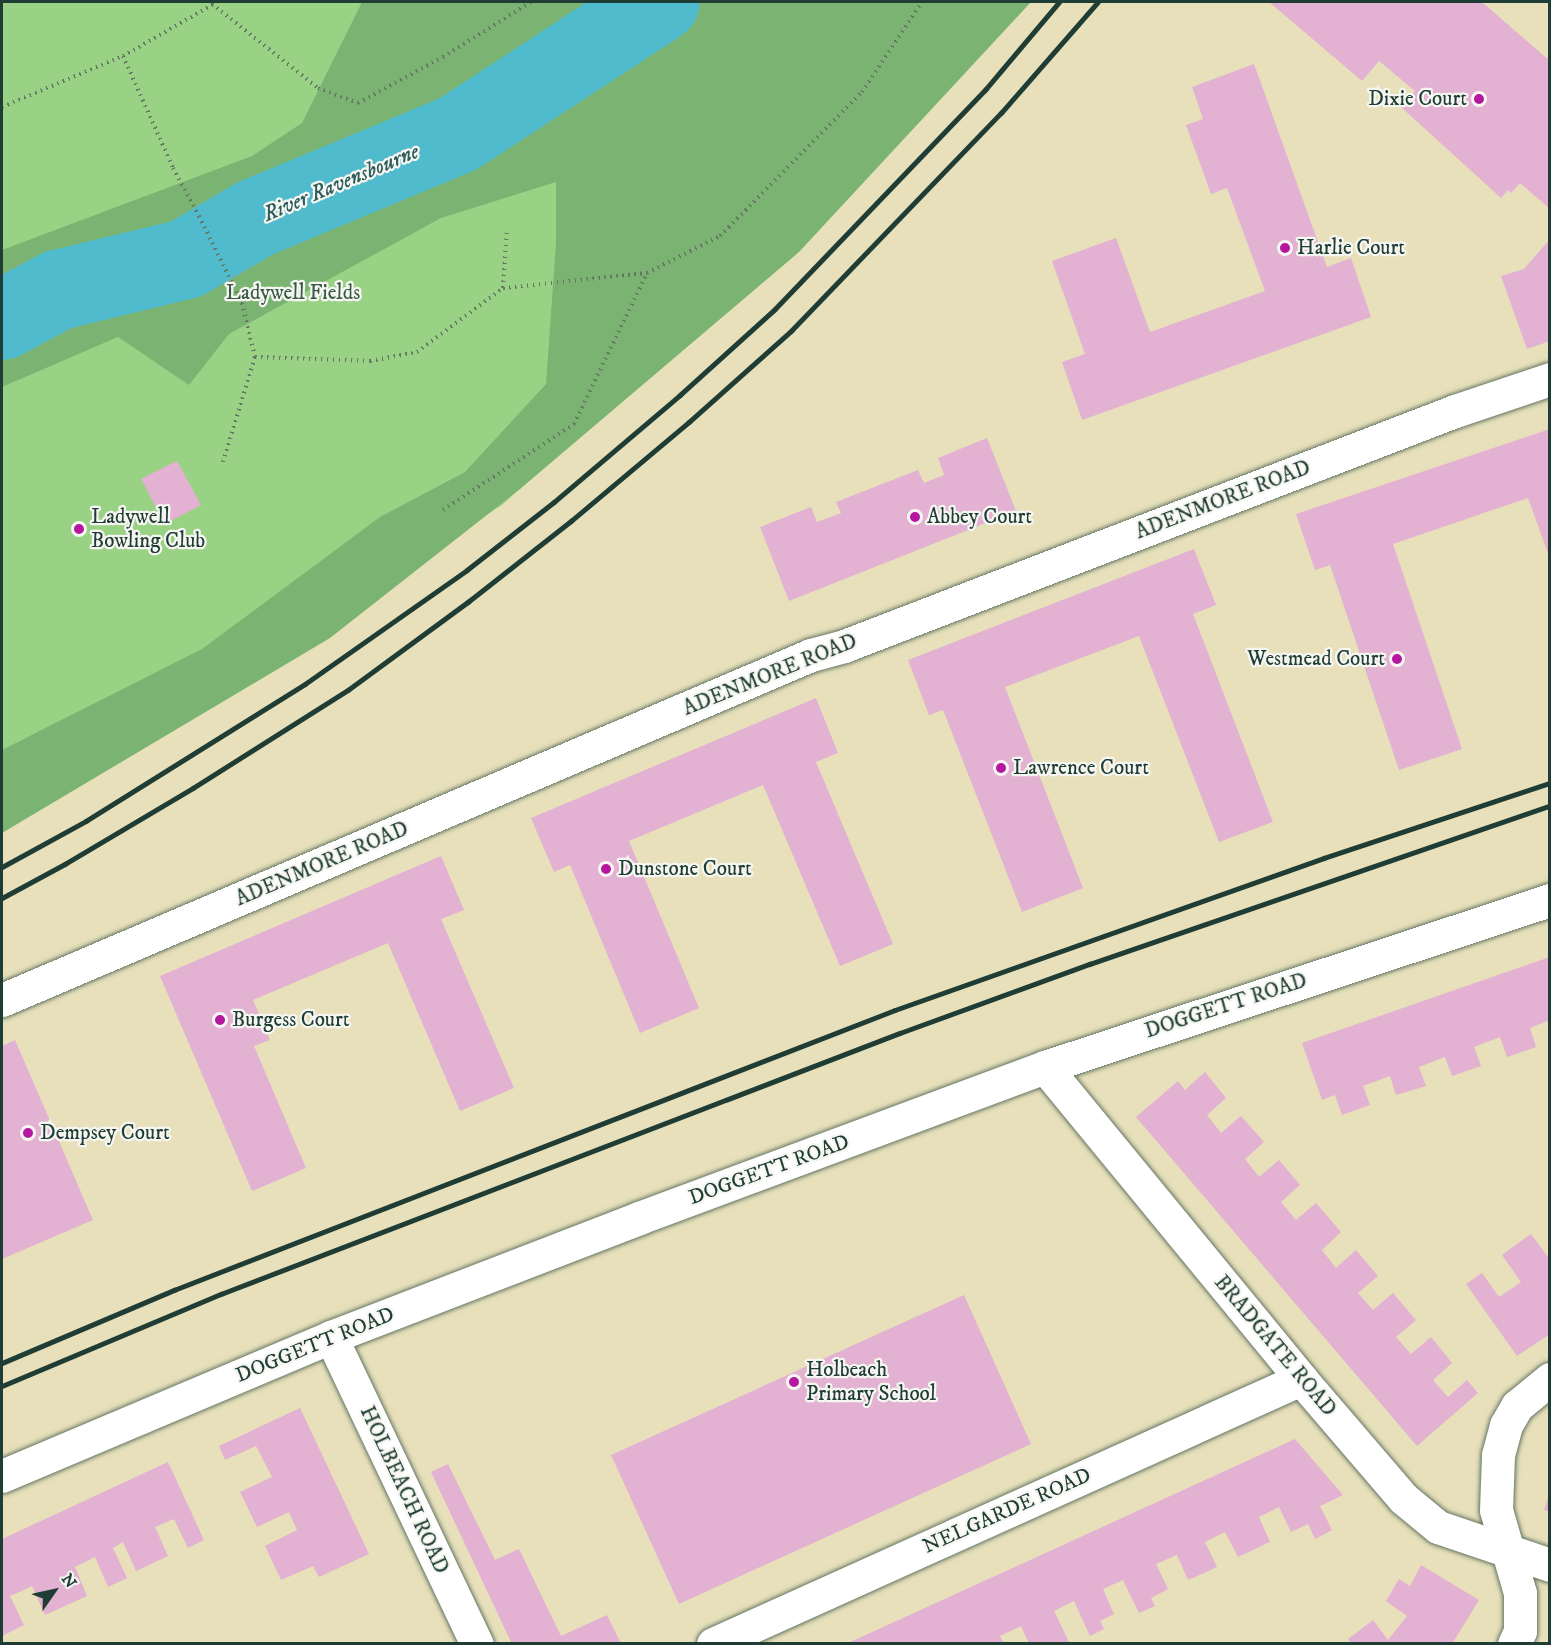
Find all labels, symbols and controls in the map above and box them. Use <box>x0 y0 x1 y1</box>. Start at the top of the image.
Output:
place label: Dixie Court <box>1368 86 1467 112</box>
marker: Dixie Court <box>1472 92 1486 106</box>
water label: River Ravensbourne <box>259 138 423 228</box>
place label: Harlie Court <box>1297 235 1405 261</box>
marker: Harlie Court <box>1278 241 1292 255</box>
park label: Ladywell Fields <box>226 280 360 306</box>
street label: ADENMORE ROAD <box>1132 455 1314 545</box>
place label: Ladywell Bowling Club <box>91 504 205 554</box>
place label: Abbey Court <box>927 504 1032 530</box>
marker: Abbey Court <box>908 510 922 524</box>
marker: Ladywell Bowling Club <box>72 522 86 536</box>
street label: ADENMORE ROAD <box>679 629 861 721</box>
place label: Westmead Court <box>1247 646 1385 672</box>
marker: Westmead Court <box>1390 652 1404 666</box>
place label: Lawrence Court <box>1013 755 1149 781</box>
marker: Lawrence Court <box>994 761 1008 775</box>
street label: ADENMORE ROAD <box>232 816 412 912</box>
place label: Dunstone Court <box>618 856 752 882</box>
marker: Dunstone Court <box>599 862 613 876</box>
street label: DOGGETT ROAD <box>1142 968 1310 1044</box>
place label: Burgess Court <box>232 1007 350 1033</box>
marker: Burgess Court <box>213 1013 227 1027</box>
place label: Dempsey Court <box>40 1120 170 1146</box>
marker: Dempsey Court <box>21 1126 35 1140</box>
street label: DOGGETT ROAD <box>685 1129 853 1211</box>
street label: BRADGATE ROAD <box>1209 1270 1341 1422</box>
street label: DOGGETT ROAD <box>232 1302 398 1388</box>
place label: Holbeach Primary School <box>806 1357 936 1407</box>
marker: Holbeach Primary School <box>787 1375 801 1389</box>
street label: HOLBEACH ROAD <box>354 1402 454 1578</box>
street label: NELGARDE ROAD <box>919 1463 1095 1559</box>
north arrow <box>24 1561 84 1621</box>
text: N <box>57 1570 81 1592</box>

